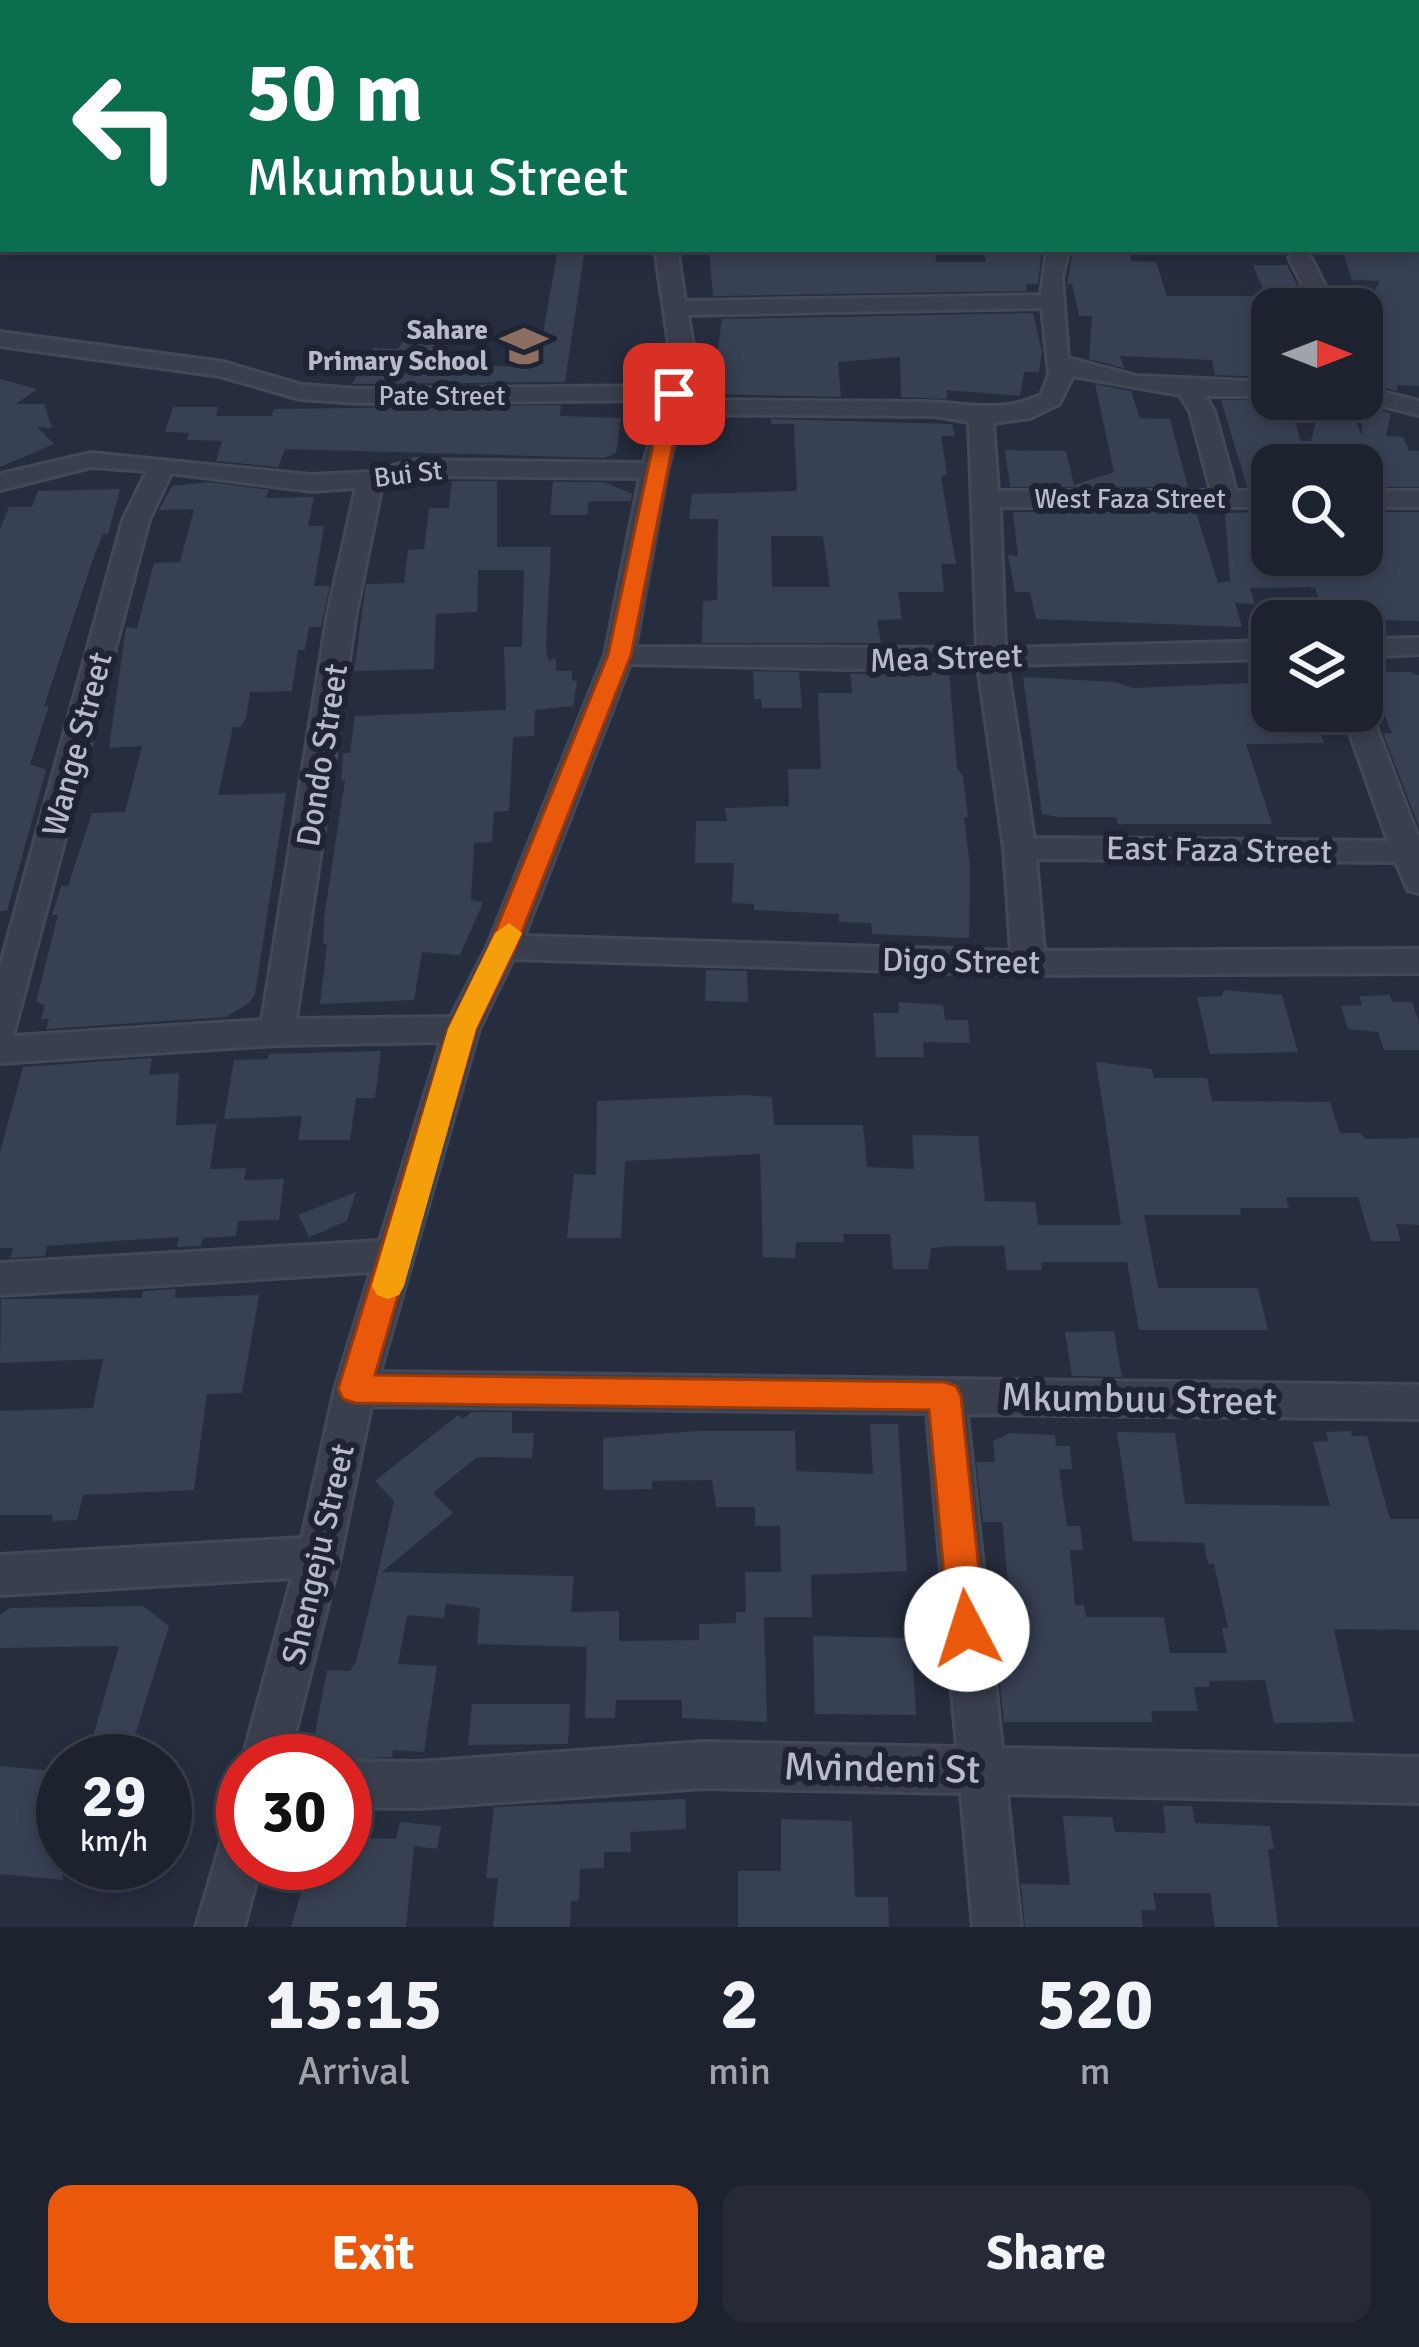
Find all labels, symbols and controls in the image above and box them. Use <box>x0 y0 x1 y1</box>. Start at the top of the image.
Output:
text: 50 m <box>246 41 423 145</box>
icon: left <box>48 48 204 204</box>
text: Mkumbuu Street <box>246 144 629 211</box>
north arrow <box>1251 288 1383 420</box>
map controls <box>1251 288 1383 732</box>
place label: Sahare Primary School <box>307 314 488 378</box>
school or university icon: Sahare Primary School <box>499 321 549 371</box>
pin <box>623 343 725 445</box>
icon: arrive <box>641 361 707 427</box>
street label: Pate Street <box>378 380 506 413</box>
button: search <box>1251 444 1383 576</box>
street label: Bui St <box>372 454 444 495</box>
street label: West Faza Street <box>1034 483 1226 516</box>
button: layers <box>1251 600 1383 732</box>
street label: Mea Street <box>869 635 1023 682</box>
street label: Wange Street <box>33 648 122 841</box>
street label: Dondo Street <box>288 661 357 850</box>
street label: East Faza Street <box>1106 828 1332 873</box>
street label: Digo Street <box>882 940 1040 983</box>
street label: Mkumbuu Street <box>1000 1373 1278 1425</box>
street label: Shengeju Street <box>273 1440 364 1669</box>
position arrow <box>904 1566 1030 1692</box>
speed limit sign: 30 <box>216 1734 372 1890</box>
street label: Mvindeni St <box>783 1742 981 1794</box>
text: 29 <box>82 1760 146 1834</box>
text: km/h <box>80 1823 148 1860</box>
text: 15:15 <box>266 1960 442 2049</box>
text: 2 <box>720 1960 759 2049</box>
text: 520 <box>1037 1960 1153 2049</box>
text: Arrival <box>298 2047 410 2095</box>
text: min <box>708 2047 771 2095</box>
text: m <box>1079 2047 1111 2095</box>
button: Exit <box>48 2185 698 2323</box>
button: Share <box>722 2185 1371 2323</box>

